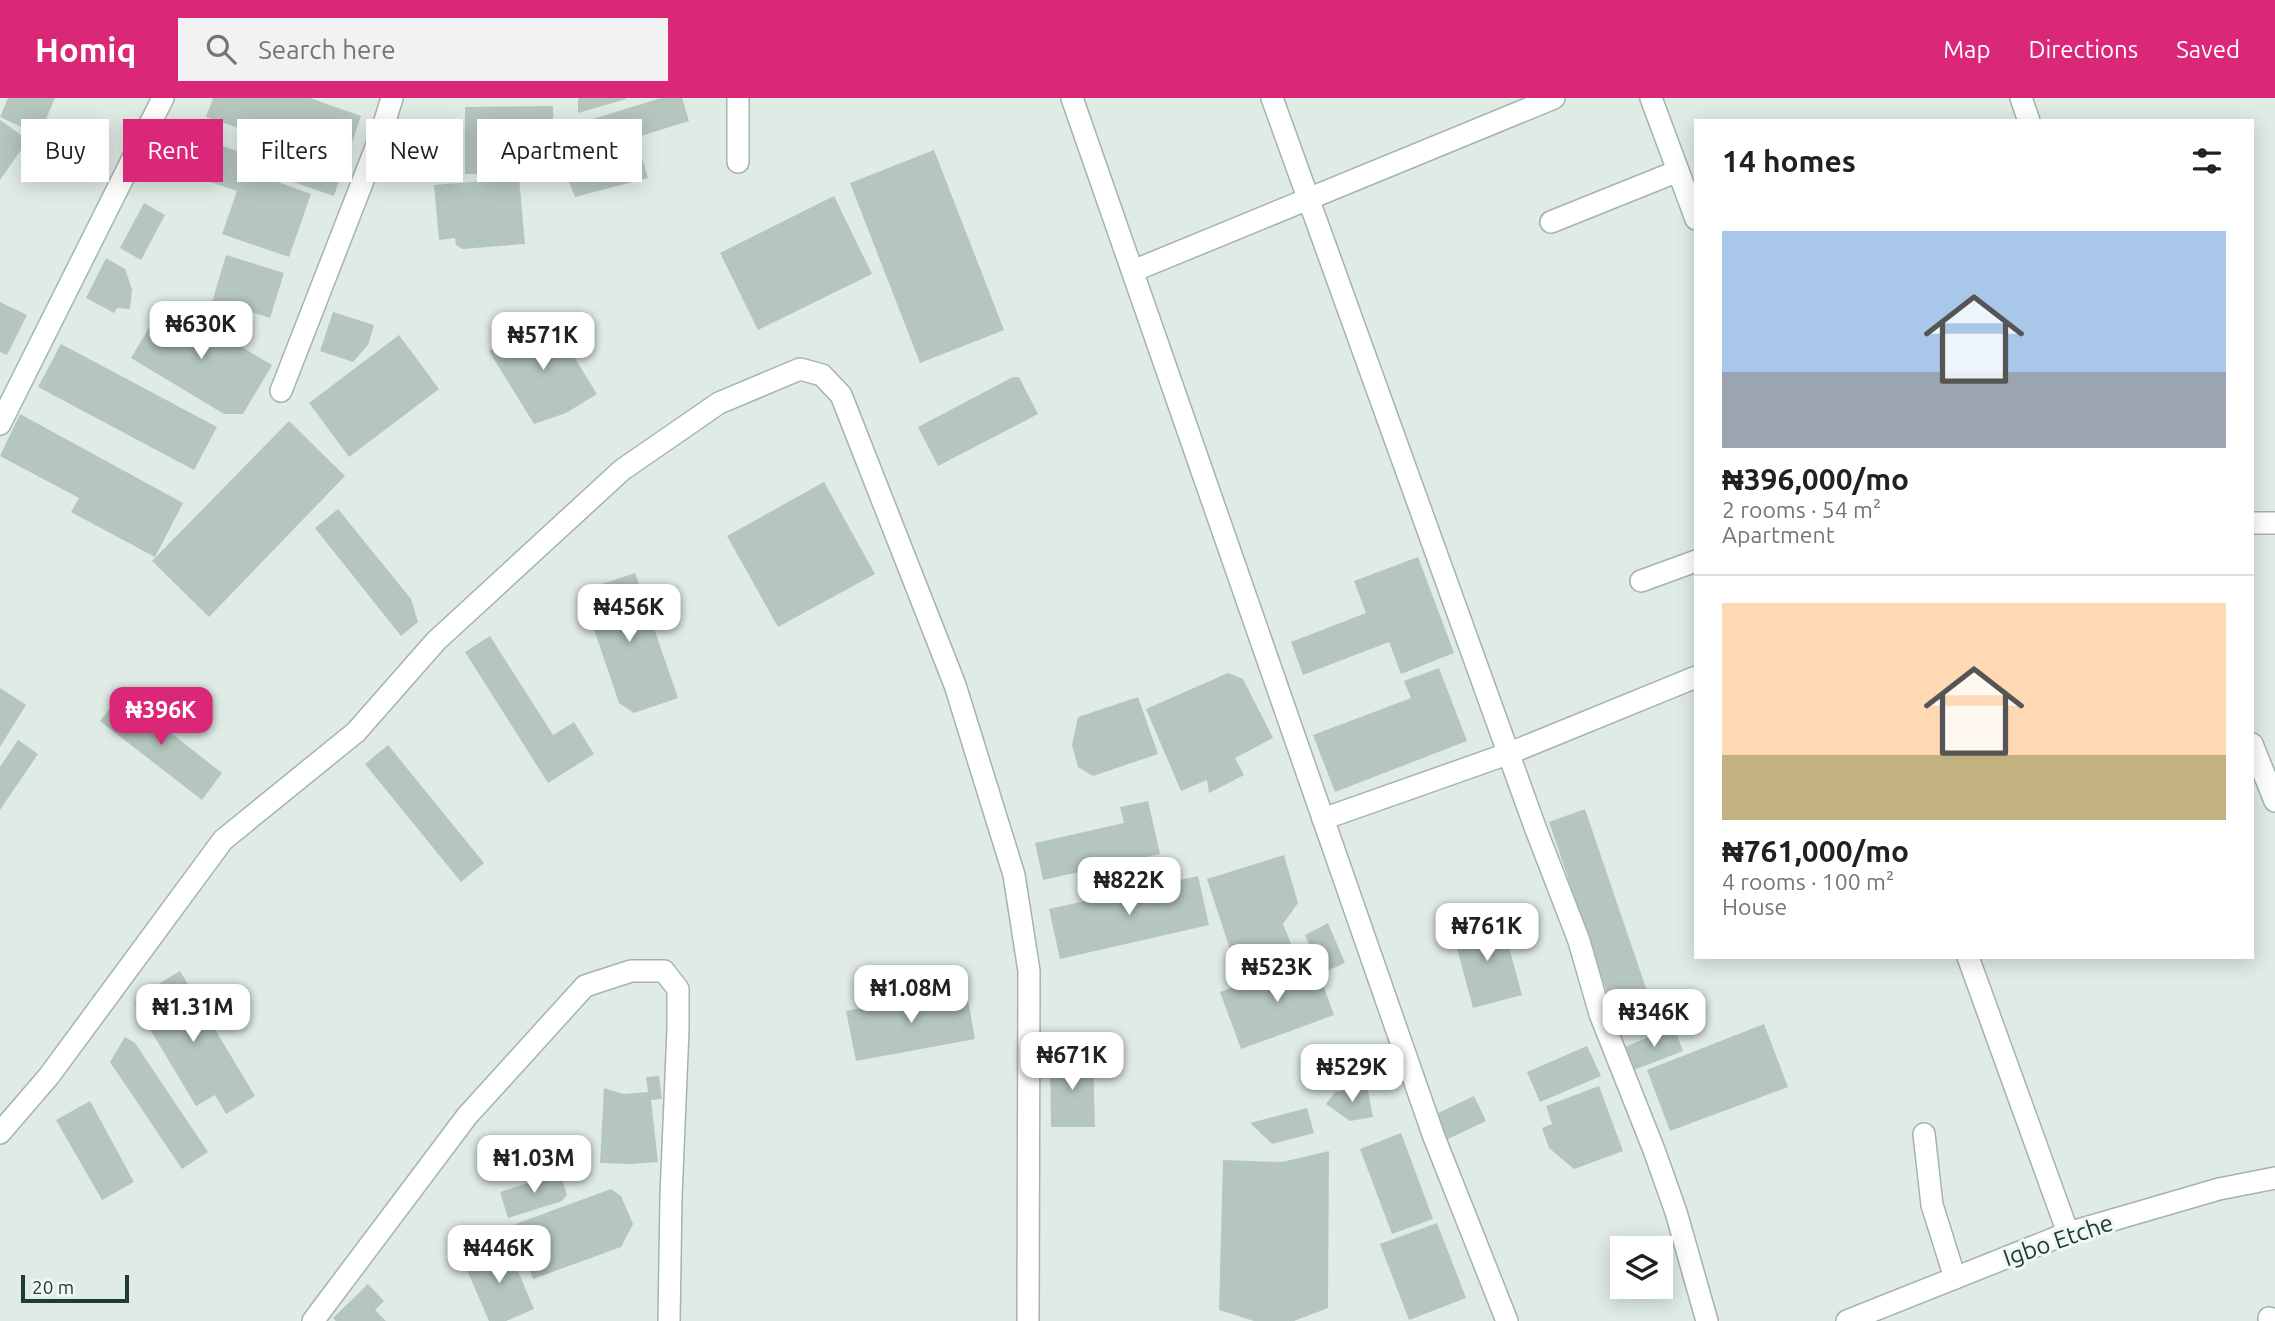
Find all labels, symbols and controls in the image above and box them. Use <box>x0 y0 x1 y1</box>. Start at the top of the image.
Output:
search box <box>178 18 668 81</box>
icon: search <box>202 30 240 68</box>
text: Homiq <box>35 31 136 68</box>
text: Search here <box>258 35 396 64</box>
text: Map <box>1943 36 1990 63</box>
text: Directions <box>2028 36 2138 63</box>
text: Saved <box>2176 36 2240 63</box>
chip: Buy <box>21 119 109 182</box>
chip: Rent <box>123 119 223 182</box>
chip: Filters <box>237 119 352 182</box>
chip: New <box>366 119 463 182</box>
chip: Apartment <box>477 119 642 182</box>
icon: filters <box>2188 142 2226 180</box>
text: 14 homes <box>1722 144 1856 178</box>
icon: home <box>1911 276 2037 402</box>
pin: ₦630K <box>152 302 250 361</box>
text: ₦630K <box>166 311 236 336</box>
pin: ₦571K <box>494 313 592 372</box>
text: ₦571K <box>508 322 578 347</box>
text: ₦396,000/mo <box>1722 462 1909 496</box>
text: 2 rooms · 54 m² <box>1722 497 1881 522</box>
text: Apartment <box>1722 522 1835 547</box>
pin: ₦456K <box>580 584 678 644</box>
text: ₦456K <box>594 594 664 619</box>
icon: home <box>1911 648 2037 774</box>
pin: ₦396K <box>112 688 210 747</box>
text: ₦396K <box>126 697 196 722</box>
text: ₦761,000/mo <box>1722 834 1909 868</box>
pin: ₦822K <box>1080 858 1178 917</box>
text: ₦822K <box>1094 867 1164 892</box>
text: 4 rooms · 100 m² <box>1722 869 1894 894</box>
text: House <box>1722 894 1787 919</box>
pin: ₦761K <box>1438 904 1536 963</box>
text: ₦761K <box>1452 913 1522 938</box>
pin: ₦523K <box>1228 944 1326 1004</box>
text: ₦523K <box>1242 954 1312 979</box>
pin: ₦1.08M <box>854 965 968 1025</box>
text: ₦1.08M <box>870 975 952 1000</box>
pin: ₦1.31M <box>136 984 250 1044</box>
pin: ₦346K <box>1605 990 1703 1049</box>
text: ₦1.31M <box>152 994 234 1019</box>
text: ₦346K <box>1619 999 1689 1024</box>
pin: ₦671K <box>1023 1032 1121 1092</box>
text: ₦671K <box>1037 1042 1107 1067</box>
pin: ₦529K <box>1303 1044 1401 1104</box>
text: ₦529K <box>1317 1054 1387 1079</box>
pin: ₦1.03M <box>477 1136 591 1195</box>
text: ₦1.03M <box>493 1145 575 1170</box>
street label: Igbo Etche <box>1999 1209 2117 1271</box>
pin: ₦446K <box>450 1226 548 1285</box>
text: ₦446K <box>464 1235 534 1260</box>
map controls <box>1610 1236 1673 1299</box>
button: layers <box>1610 1236 1673 1299</box>
scale bar <box>21 1272 130 1304</box>
text: 20 m <box>32 1276 74 1298</box>

